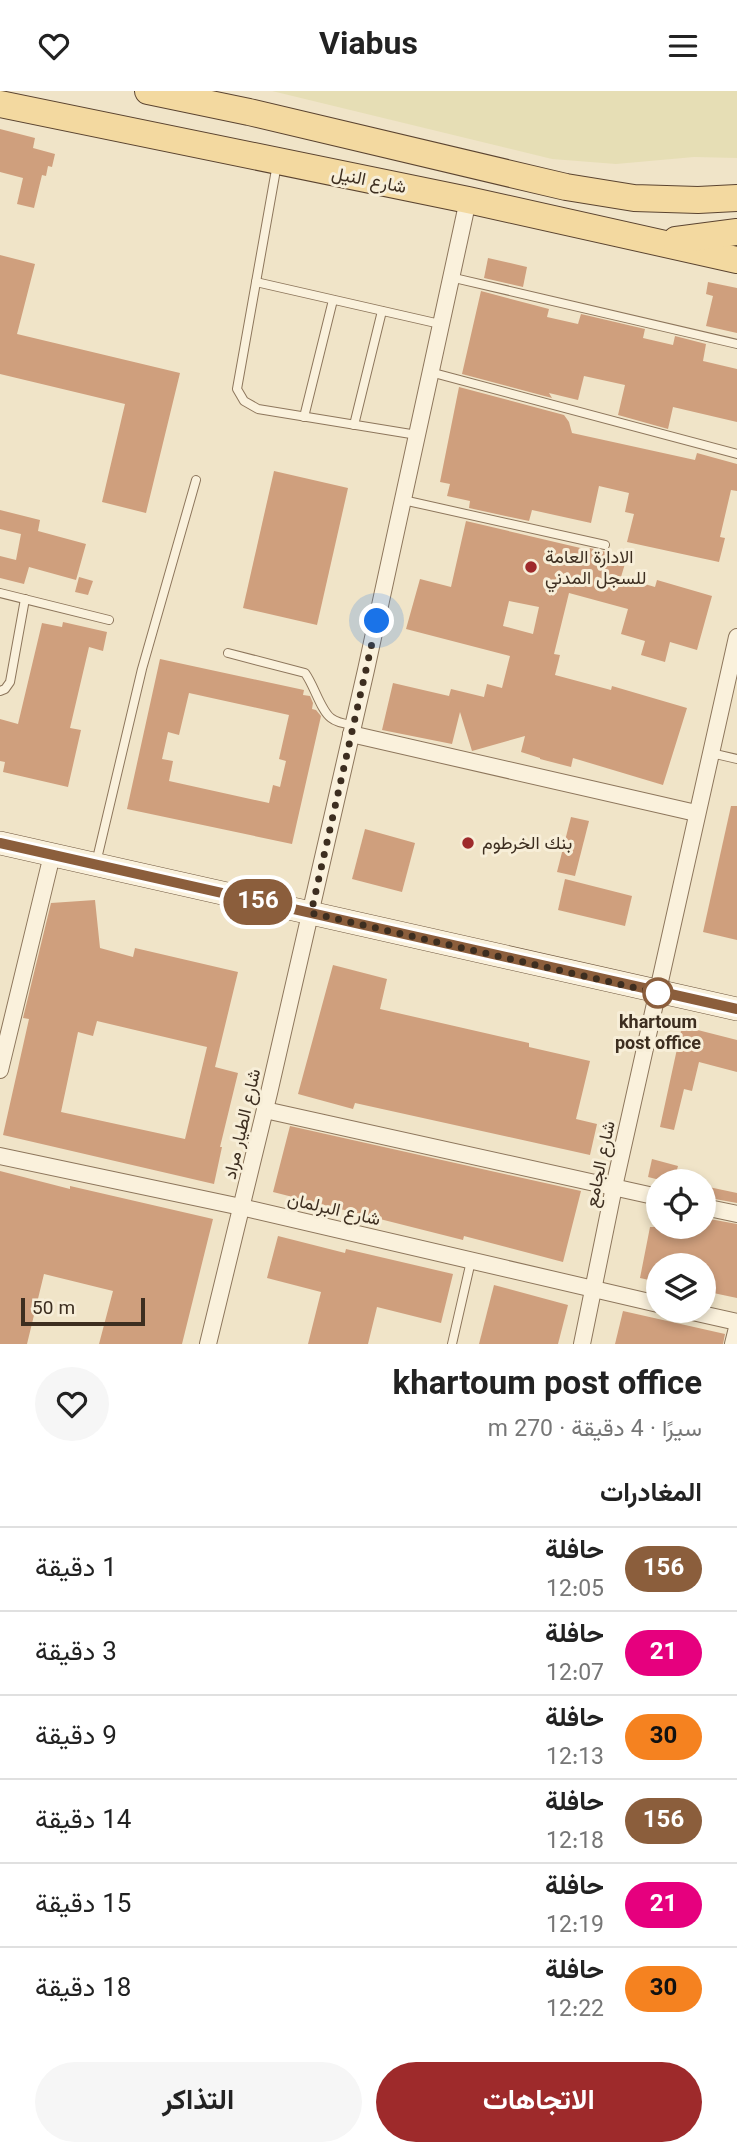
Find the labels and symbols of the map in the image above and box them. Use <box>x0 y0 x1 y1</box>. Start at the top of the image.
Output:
street label: شارع النيل <box>329 161 408 203</box>
place label: الادارة العامة للسجل المدني <box>545 545 646 594</box>
marker: الادارة العامة للسجل المدني <box>523 559 539 575</box>
your location <box>359 603 394 638</box>
place label: بنك الخرطوم <box>482 831 572 859</box>
marker: بنك الخرطوم <box>460 835 476 851</box>
line badge: 156 <box>218 879 298 925</box>
marker: khartoum post office <box>643 978 673 1008</box>
place label: khartoum post office <box>615 1010 701 1059</box>
street label: شارع الطيار مراد <box>218 1066 270 1183</box>
street label: شارع الجامع <box>579 1119 625 1210</box>
street label: شارع البرلمان <box>284 1187 383 1235</box>
scale bar <box>21 1295 145 1327</box>

